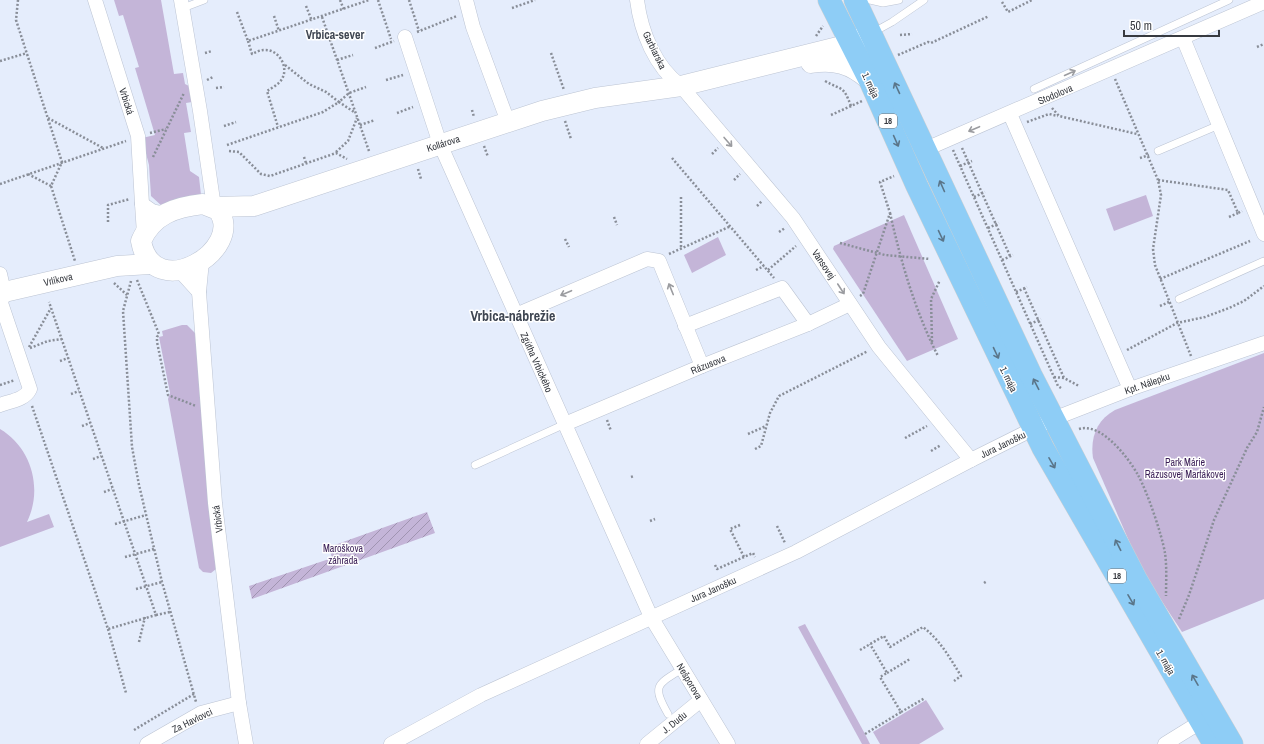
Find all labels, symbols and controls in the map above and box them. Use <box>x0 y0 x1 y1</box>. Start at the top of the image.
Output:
scale bar <box>1124 12 1219 38</box>
text: 50 m <box>1130 18 1152 34</box>
district label: Vrbica-sever <box>306 27 364 43</box>
street label: Garbiarska <box>640 29 669 72</box>
one-way arrow <box>1063 69 1075 76</box>
street label: 1. mája <box>859 70 882 101</box>
street label: Stodolova <box>1036 81 1075 108</box>
one-way arrow <box>893 83 900 95</box>
street label: Vrbická <box>116 86 137 117</box>
road number: 18 <box>879 114 897 128</box>
one-way arrow <box>969 125 981 133</box>
street label: Kollárova <box>425 132 462 155</box>
one-way arrow <box>893 135 901 147</box>
one-way arrow <box>723 137 732 147</box>
one-way arrow <box>938 180 946 192</box>
one-way arrow <box>938 230 945 242</box>
street label: Vansovej <box>809 247 838 282</box>
street label: Vrlíkova <box>42 270 74 289</box>
one-way arrow <box>837 283 845 294</box>
one-way arrow <box>666 284 674 296</box>
one-way arrow <box>561 290 573 297</box>
district label: Vrbica-nábrežie <box>471 307 555 325</box>
street label: Zgútha Vrbického <box>518 330 556 395</box>
one-way arrow <box>993 347 1000 359</box>
street label: Rázusova <box>689 351 728 377</box>
street label: 1. mája <box>997 364 1020 395</box>
street label: Kpt. Nálepku <box>1123 370 1171 397</box>
one-way arrow <box>1031 378 1039 390</box>
street label: Jura Janošku <box>978 428 1028 461</box>
park label: Park Márie Rázusovej Martákovej <box>1145 456 1226 481</box>
one-way arrow <box>1048 457 1056 469</box>
street label: Vrbická <box>209 504 226 533</box>
one-way arrow <box>1114 539 1122 551</box>
park label: Maroškova záhrada <box>323 542 363 567</box>
road number: 18 <box>1108 569 1126 583</box>
street label: Jura Janošku <box>688 574 738 605</box>
one-way arrow <box>1127 594 1135 606</box>
street label: 1. mája <box>1153 647 1178 678</box>
street label: Nešporova <box>674 661 706 702</box>
one-way arrow <box>1191 674 1199 686</box>
street label: Za Havlovci <box>170 705 215 736</box>
street label: J. Dudu <box>659 708 689 736</box>

